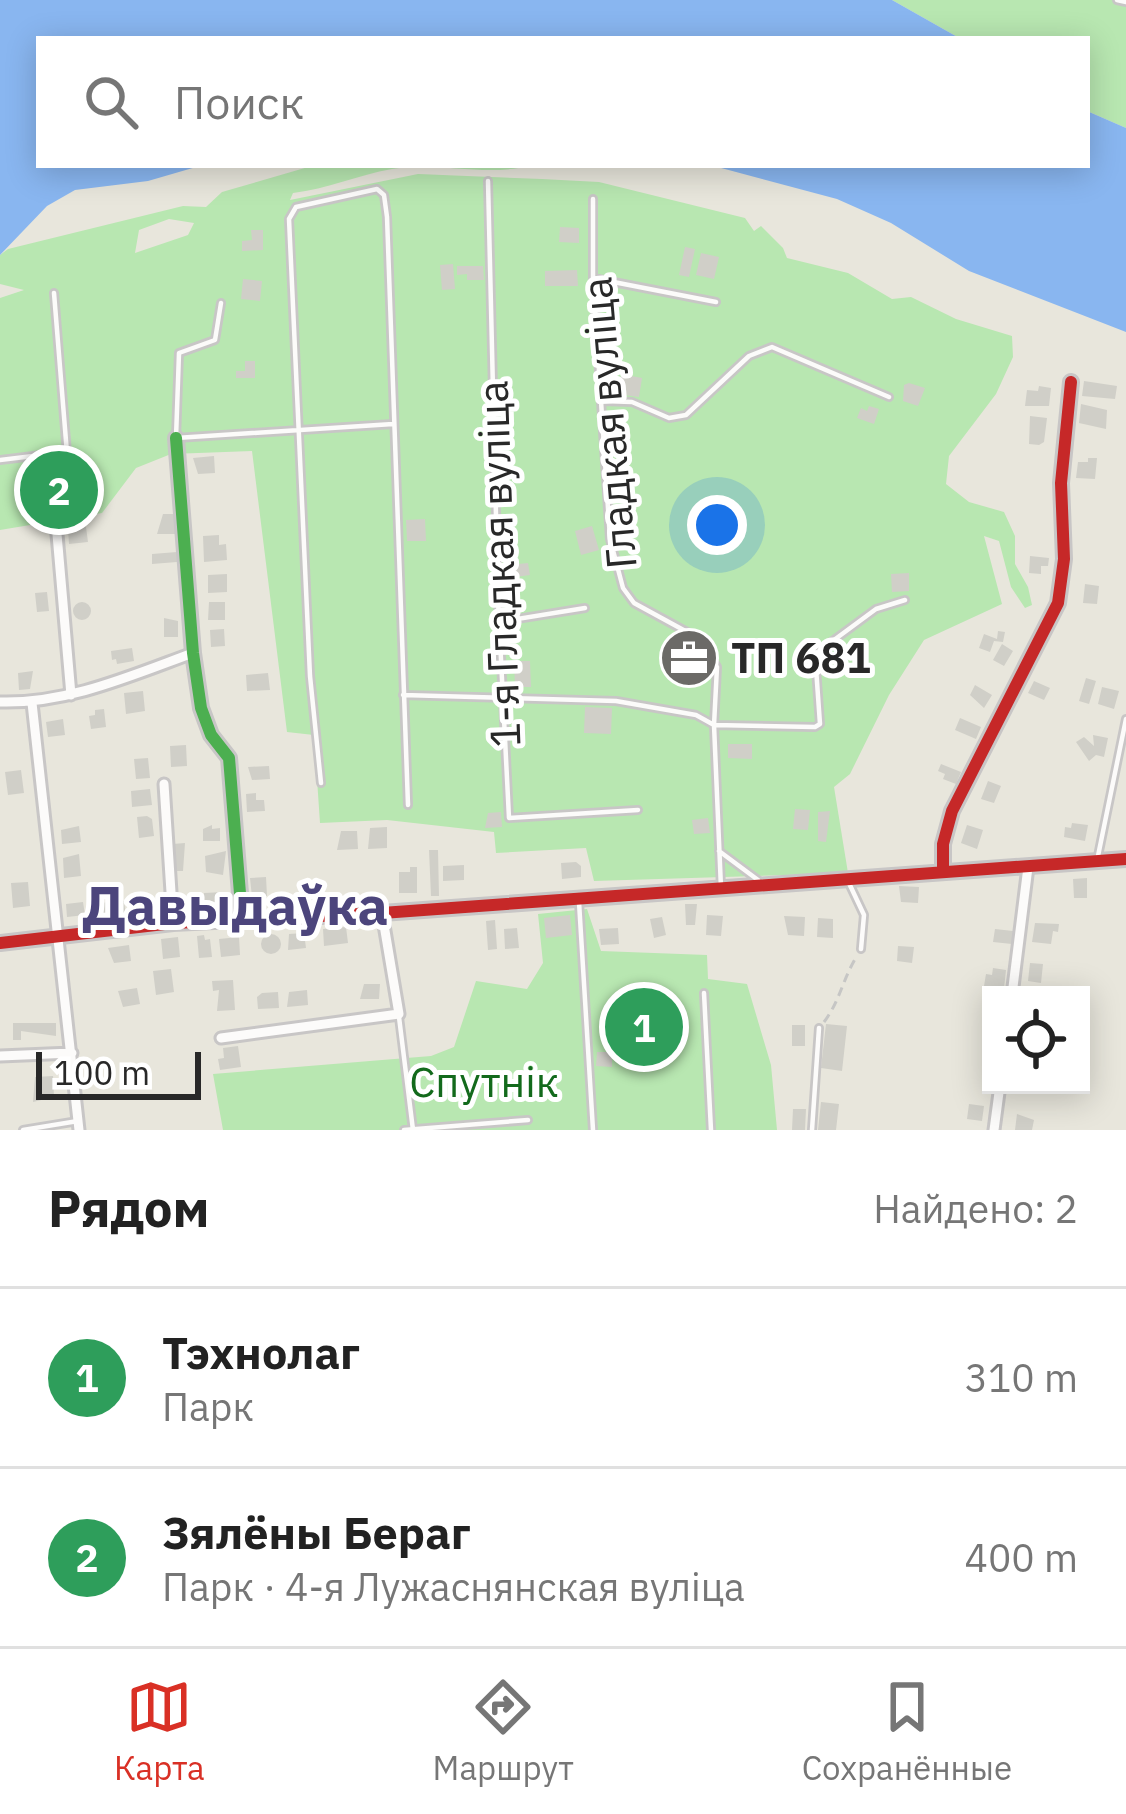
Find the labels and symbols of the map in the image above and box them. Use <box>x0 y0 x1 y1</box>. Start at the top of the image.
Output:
street label: Гладкая вуліца <box>568 275 649 571</box>
street label: 1-я Гладкая вуліца <box>465 380 532 748</box>
pin: 2 <box>20 445 98 535</box>
your location <box>687 495 747 555</box>
office icon: ТП 681 <box>658 627 720 689</box>
place label: ТП 681 <box>731 630 871 685</box>
district label: Давыдаўка <box>82 870 388 940</box>
pin: 1 <box>605 982 683 1072</box>
scale bar <box>36 1046 201 1099</box>
park label: Спутнік <box>409 1054 559 1109</box>

